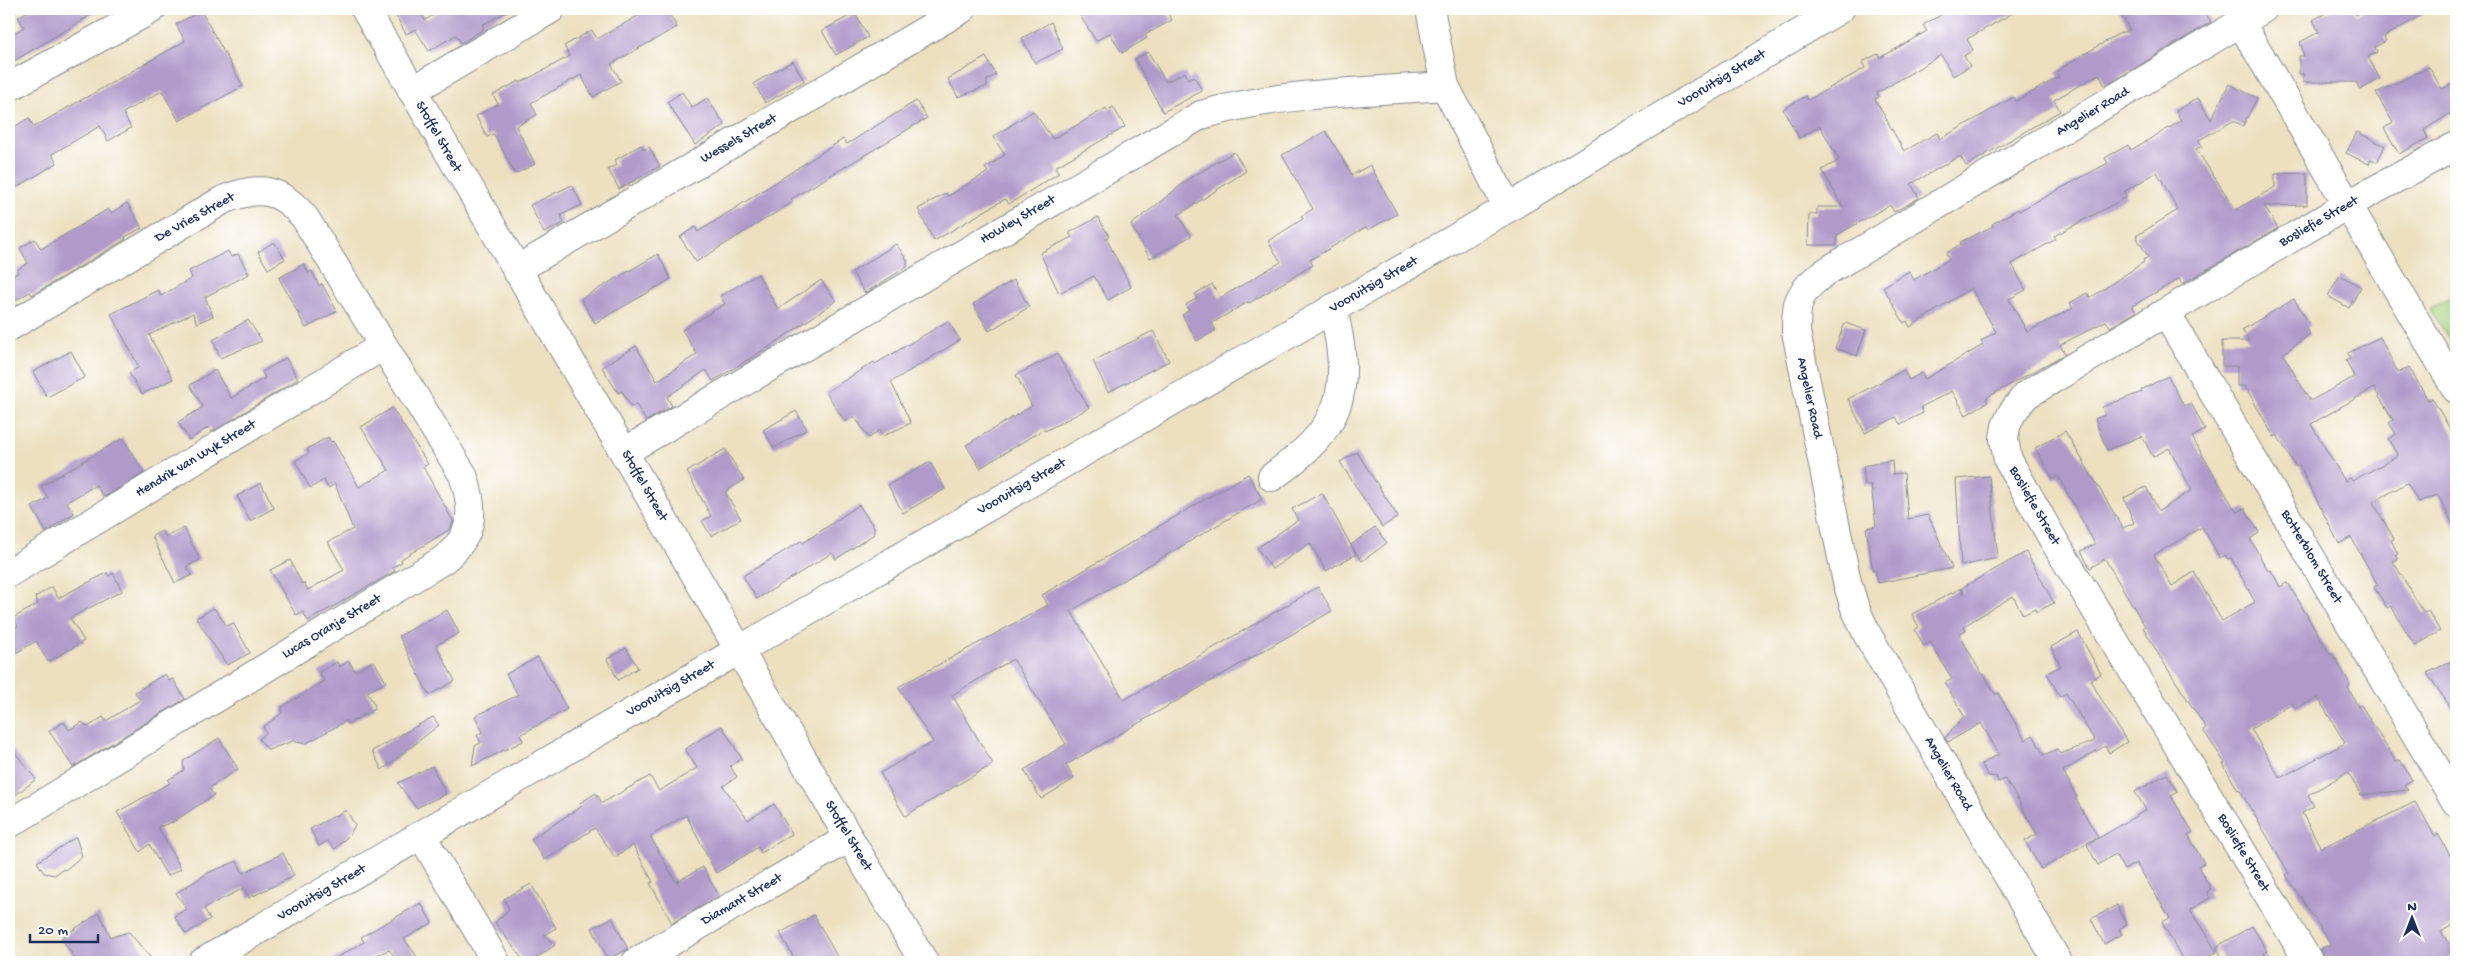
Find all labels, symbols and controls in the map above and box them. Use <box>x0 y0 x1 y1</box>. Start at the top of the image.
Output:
street label: Vooruitsig Street <box>1674 45 1770 112</box>
street label: Angelier Road <box>2053 83 2134 140</box>
street label: Stoffel Street <box>411 99 466 177</box>
street label: Wessels Street <box>698 110 781 168</box>
street label: De Vries Street <box>151 189 239 247</box>
street label: Howley Street <box>977 191 1060 248</box>
street label: Bosliefie Street <box>2276 192 2363 252</box>
street label: Vooruitsig Street <box>1326 252 1422 318</box>
street label: Angelier Road <box>1792 356 1826 442</box>
street label: Hendrik van Wyk Street <box>133 416 260 502</box>
street label: Stoffel Street <box>617 448 672 526</box>
street label: Vooruitsig Street <box>974 454 1070 520</box>
street label: Bosliefie Street <box>2004 463 2064 550</box>
street label: Botterblom Street <box>2276 506 2346 608</box>
street label: Lucas Oranje Street <box>279 590 386 663</box>
street label: Vooruitsig Street <box>623 656 719 722</box>
street label: Angelier Road <box>1920 734 1977 815</box>
street label: Stoffel Street <box>820 798 876 875</box>
street label: Bosliefie Street <box>2213 810 2274 896</box>
street label: Vooruitsig Street <box>274 860 370 926</box>
street label: Diamant Street <box>698 869 787 931</box>
north arrow <box>2388 894 2438 944</box>
text: N <box>2407 899 2417 916</box>
scale bar <box>30 911 98 943</box>
text: 20 m <box>38 922 68 940</box>

